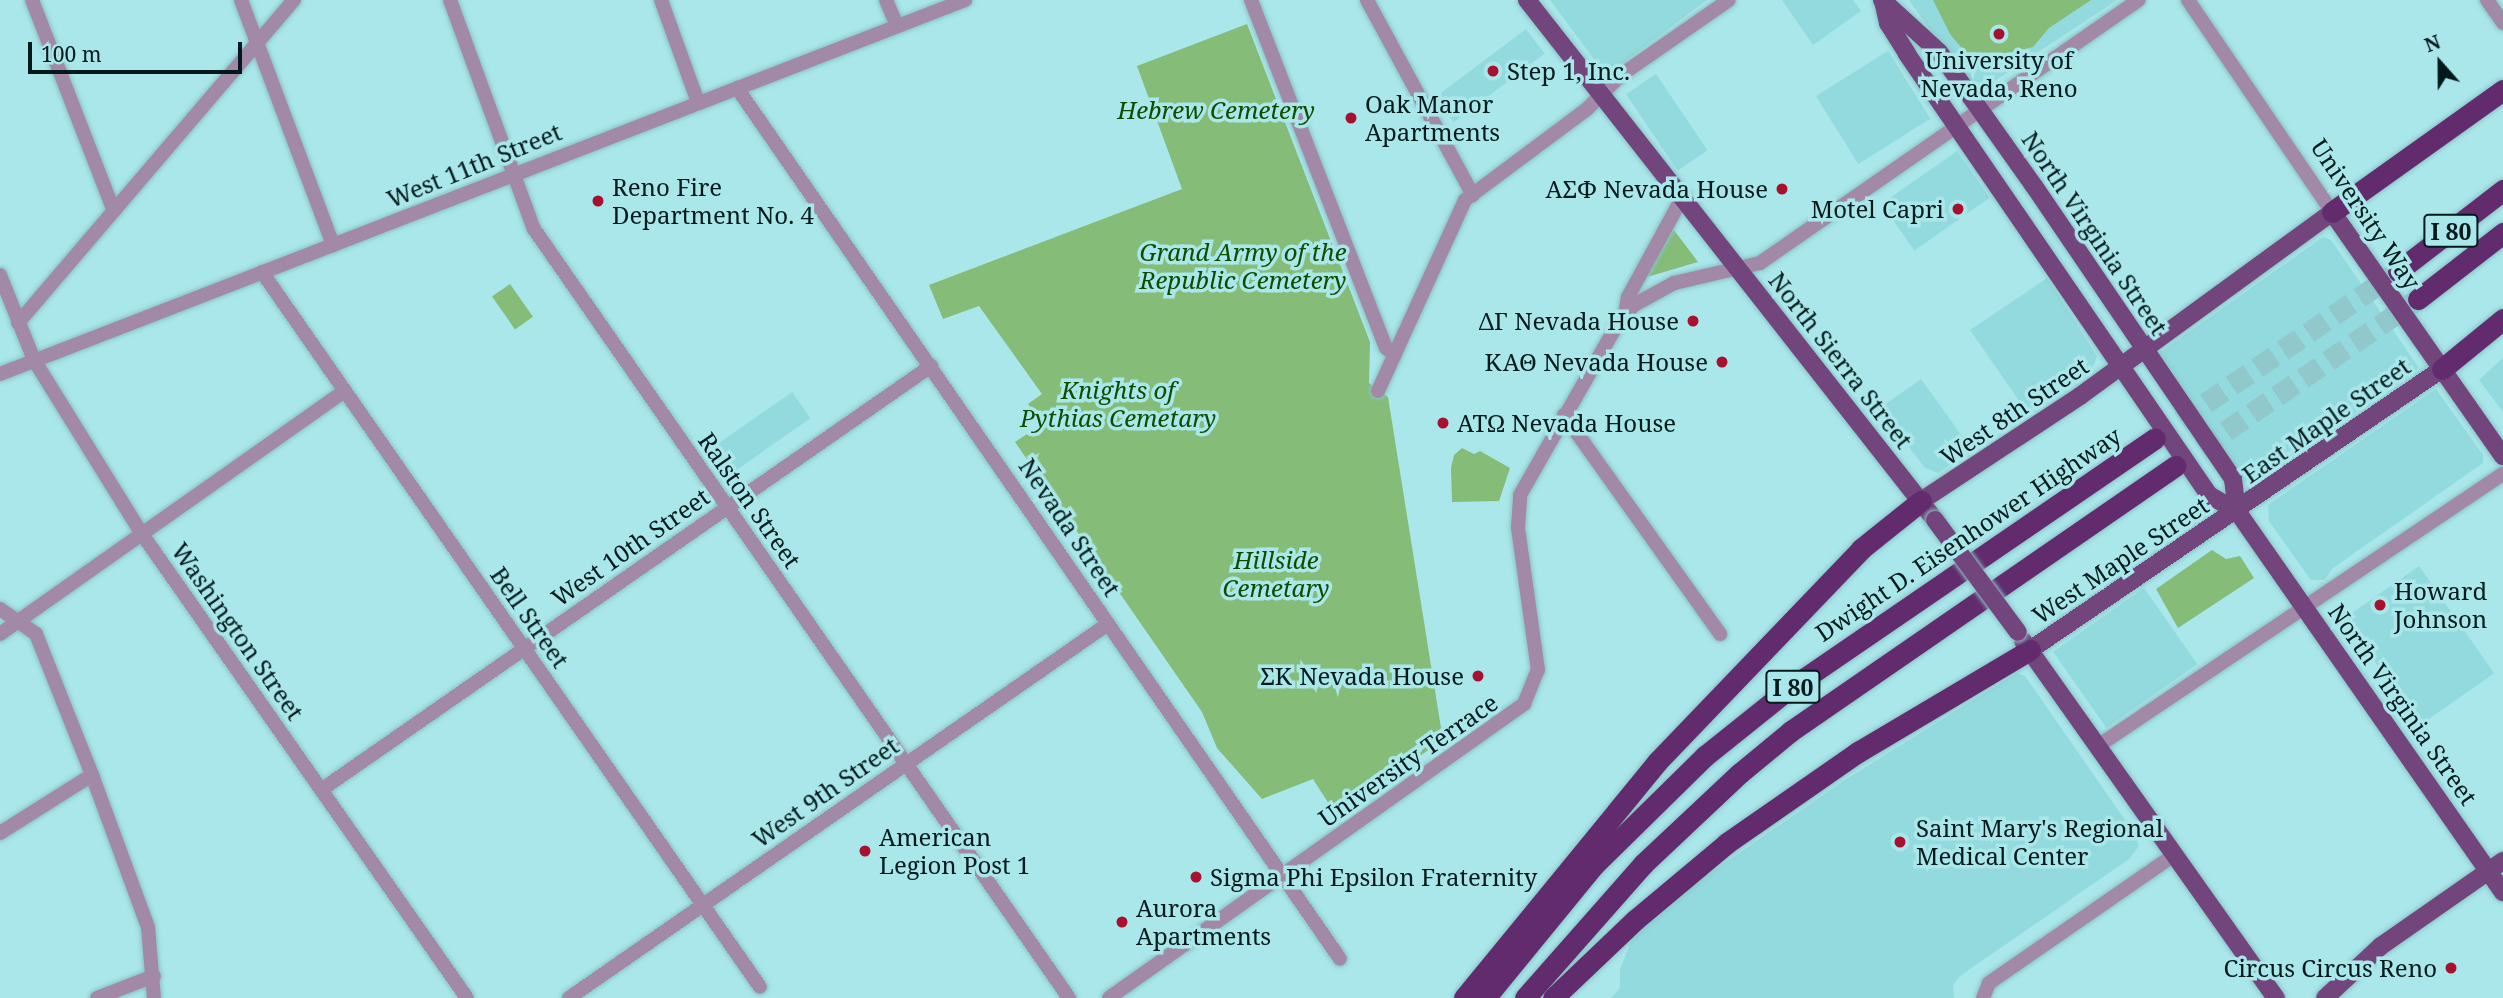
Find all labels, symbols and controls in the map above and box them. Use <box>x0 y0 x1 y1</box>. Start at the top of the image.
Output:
marker: University of Nevada, Reno <box>1991 26 2007 42</box>
scale bar <box>32 28 245 72</box>
north arrow <box>2405 28 2475 98</box>
text: N <box>2421 29 2444 58</box>
text: 100 m <box>41 40 102 68</box>
place label: University of Nevada, Reno <box>1921 46 2077 102</box>
place label: Step 1, Inc. <box>1507 57 1630 85</box>
marker: Step 1, Inc. <box>1485 63 1501 79</box>
place label: Oak Manor Apartments <box>1365 90 1500 146</box>
park label: Hebrew Cemetery <box>1117 96 1315 124</box>
marker: Oak Manor Apartments <box>1343 110 1359 126</box>
street label: West 11th Street <box>383 117 565 213</box>
street label: North Virginia Street <box>2016 126 2174 340</box>
street label: University Way <box>2305 133 2427 295</box>
place label: Reno Fire Department No. 4 <box>612 173 814 229</box>
place label: ΑΣΦ Nevada House <box>1546 175 1768 203</box>
marker: ΑΣΦ Nevada House <box>1774 181 1790 197</box>
marker: Reno Fire Department No. 4 <box>590 193 606 209</box>
place label: Motel Capri <box>1811 195 1944 223</box>
marker: Motel Capri <box>1950 201 1966 217</box>
road number: I 80 <box>2423 212 2479 250</box>
park label: Grand Army of the Republic Cemetery <box>1139 238 1347 294</box>
street label: North Sierra Street <box>1763 266 1919 454</box>
place label: ΔΓ Nevada House <box>1479 307 1679 335</box>
marker: ΔΓ Nevada House <box>1685 313 1701 329</box>
place label: ΚΑΘ Nevada House <box>1485 348 1708 376</box>
street label: West 8th Street <box>1935 351 2093 471</box>
street label: East Maple Street <box>2237 351 2415 489</box>
marker: ΚΑΘ Nevada House <box>1714 354 1730 370</box>
park label: Knights of Pythias Cemetary <box>1020 376 1216 432</box>
place label: ΑΤΩ Nevada House <box>1457 409 1676 437</box>
marker: ΑΤΩ Nevada House <box>1435 415 1451 431</box>
street label: Dwight D. Eisenhower Highway <box>1810 421 2126 647</box>
street label: Ralston Street <box>693 427 807 573</box>
street label: Nevada Street <box>1013 453 1127 601</box>
street label: West 10th Street <box>546 482 714 612</box>
street label: West Maple Street <box>2026 490 2214 630</box>
street label: Washington Street <box>166 537 310 725</box>
park label: Hillside Cemetary <box>1223 546 1329 602</box>
street label: Bell Street <box>485 561 575 673</box>
place label: Howard Johnson <box>2394 577 2487 633</box>
marker: Howard Johnson <box>2372 597 2388 613</box>
street label: North Virginia Street <box>2323 598 2483 810</box>
place label: ΣΚ Nevada House <box>1260 662 1464 690</box>
road number: I 80 <box>1765 667 1821 706</box>
marker: ΣΚ Nevada House <box>1470 668 1486 684</box>
street label: University Terrace <box>1313 687 1503 833</box>
street label: West 9th Street <box>746 731 904 853</box>
place label: Saint Mary's Regional Medical Center <box>1916 814 2163 870</box>
place label: American Legion Post 1 <box>879 823 1030 879</box>
marker: Saint Mary's Regional Medical Center <box>1890 832 1910 852</box>
marker: American Legion Post 1 <box>857 843 873 859</box>
place label: Sigma Phi Epsilon Fraternity <box>1210 863 1537 891</box>
marker: Sigma Phi Epsilon Fraternity <box>1188 869 1204 885</box>
place label: Aurora Apartments <box>1136 894 1271 950</box>
marker: Aurora Apartments <box>1114 914 1130 930</box>
place label: Circus Circus Reno <box>2223 954 2437 982</box>
marker: Circus Circus Reno <box>2443 960 2459 976</box>

